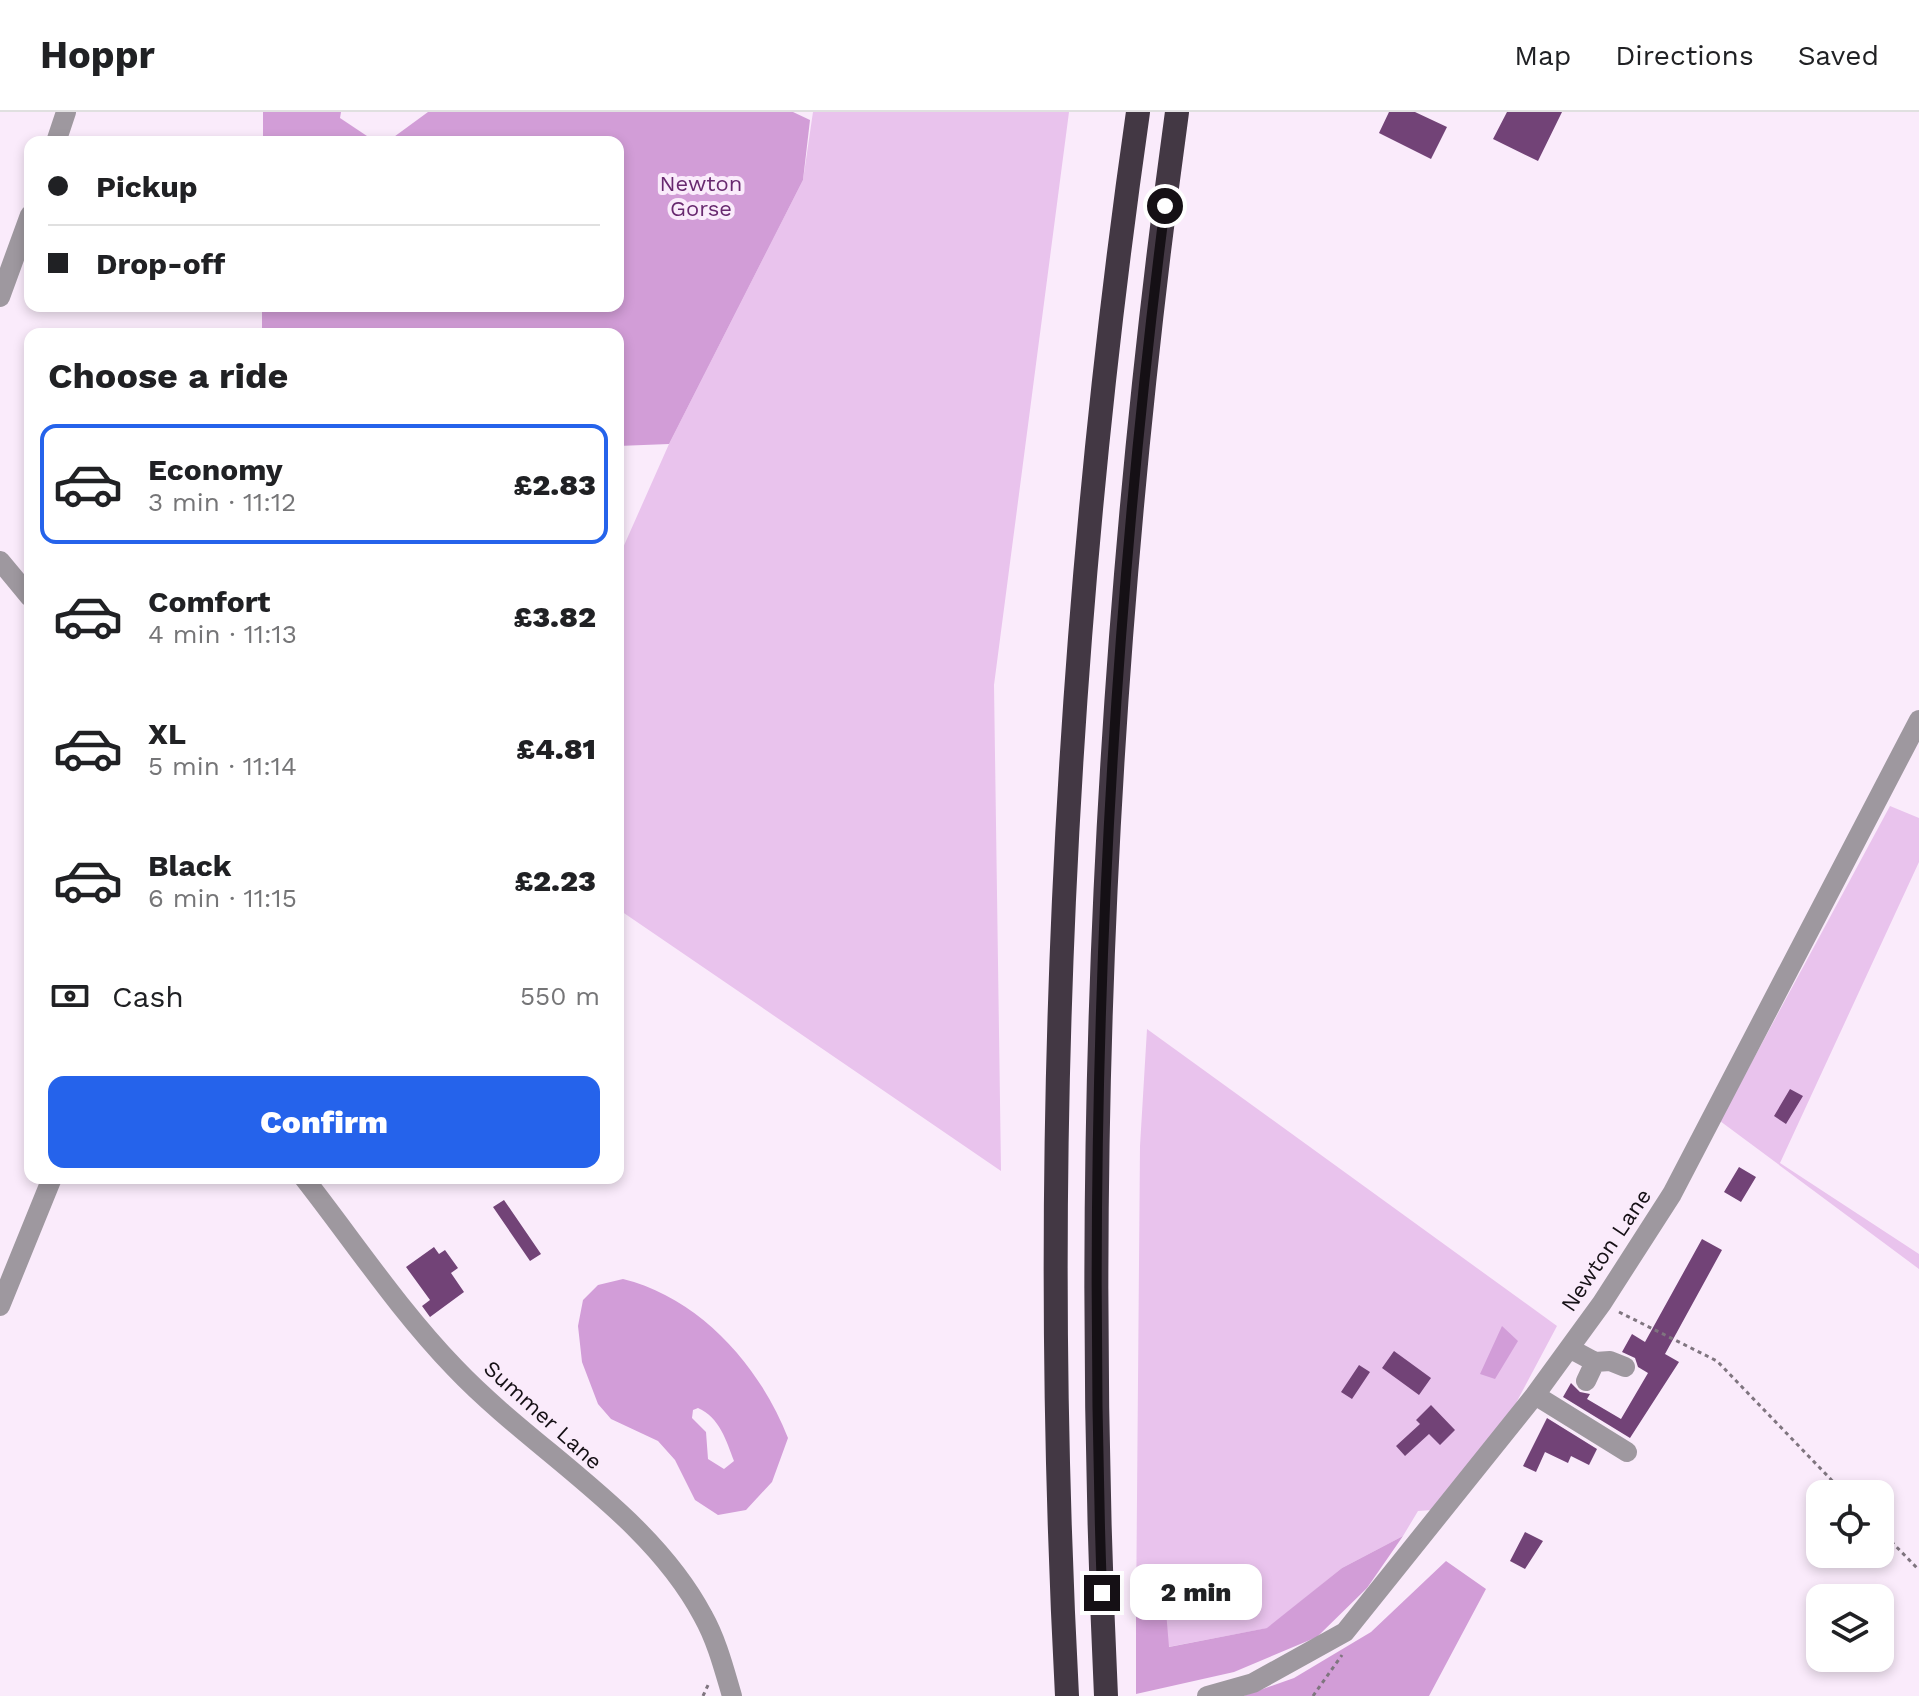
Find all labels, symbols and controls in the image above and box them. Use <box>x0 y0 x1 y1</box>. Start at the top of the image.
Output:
text: Hoppr <box>40 33 155 77</box>
text: Map <box>1514 39 1571 72</box>
text: Directions <box>1615 39 1754 72</box>
text: Saved <box>1798 39 1879 72</box>
text: Pickup <box>96 169 198 204</box>
park label: Newton Gorse <box>660 171 742 221</box>
route start <box>1147 188 1183 224</box>
text: Drop-off <box>96 246 225 281</box>
text: Choose a ride <box>48 355 288 397</box>
icon: car <box>52 448 124 520</box>
text: Economy <box>148 452 283 487</box>
text: £2.83 <box>514 467 596 502</box>
text: 3 min · 11:12 <box>148 487 296 517</box>
icon: car <box>52 580 124 652</box>
text: Comfort <box>148 584 270 619</box>
text: £3.82 <box>514 599 596 634</box>
text: 4 min · 11:13 <box>148 619 297 649</box>
icon: car <box>52 712 124 784</box>
text: XL <box>148 716 186 751</box>
text: £4.81 <box>516 731 596 766</box>
text: 5 min · 11:14 <box>148 751 297 781</box>
icon: car <box>52 844 124 916</box>
text: Black <box>148 848 232 883</box>
text: £2.23 <box>514 863 596 898</box>
text: 6 min · 11:15 <box>148 883 297 913</box>
icon: cash <box>48 974 92 1018</box>
text: Cash <box>112 979 184 1014</box>
text: 550 m <box>520 981 600 1011</box>
button: Confirm <box>48 1076 600 1168</box>
street label: Newton Lane <box>1556 1184 1656 1316</box>
street label: Summer Lane <box>479 1355 607 1475</box>
map controls <box>1806 1480 1894 1672</box>
button: locate <box>1806 1480 1894 1568</box>
callout: 2 min <box>1130 1565 1262 1621</box>
route end <box>1084 1575 1120 1611</box>
text: 2 min <box>1161 1577 1231 1607</box>
button: layers <box>1806 1584 1894 1672</box>

